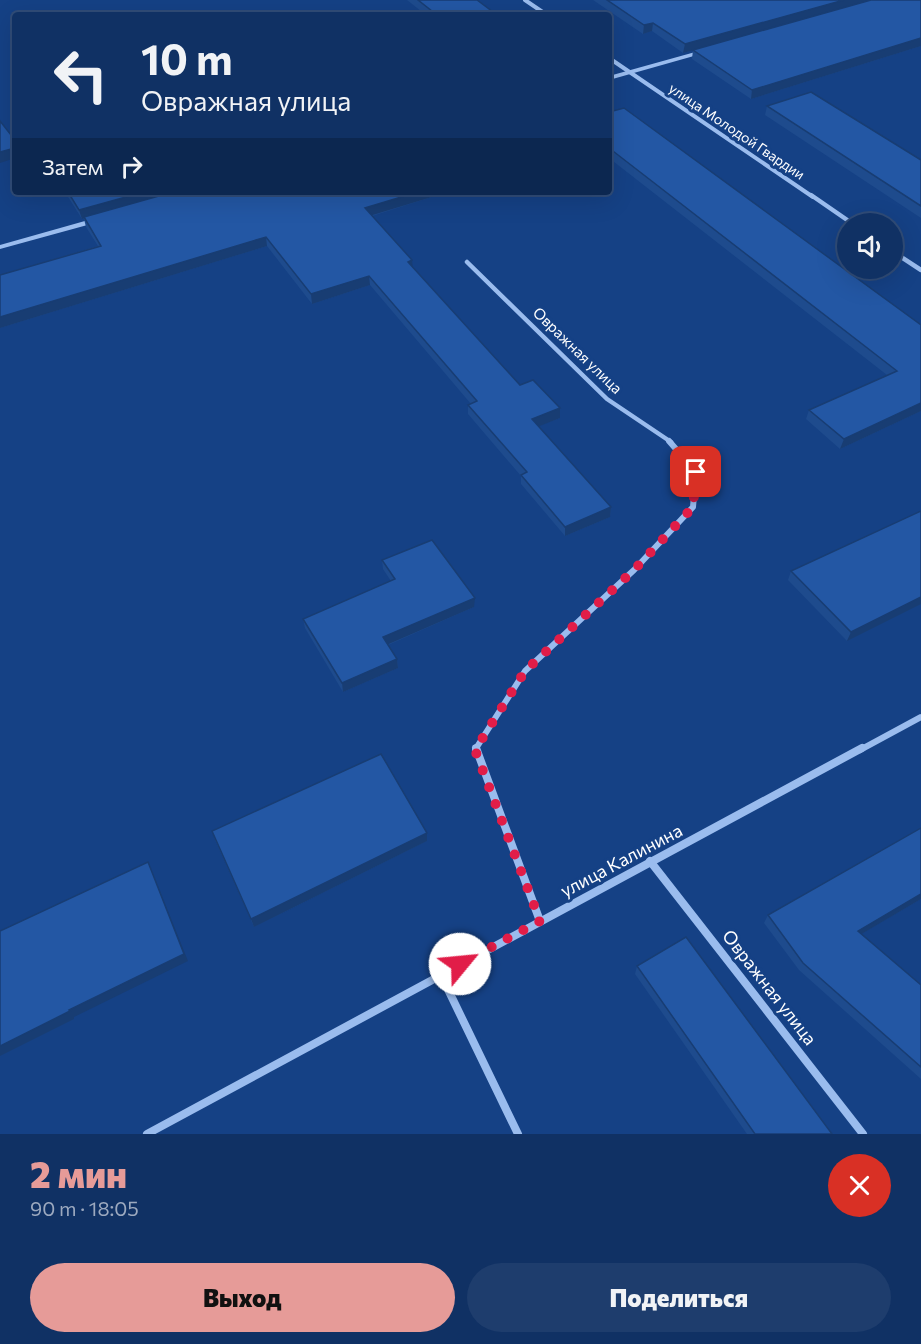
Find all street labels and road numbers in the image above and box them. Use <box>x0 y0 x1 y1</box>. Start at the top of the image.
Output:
street label: улица Молодой Гвардии <box>666 79 808 183</box>
street label: Овражная улица <box>530 303 626 397</box>
street label: улица Калинина <box>556 819 686 901</box>
street label: Овражная улица <box>718 925 822 1049</box>

